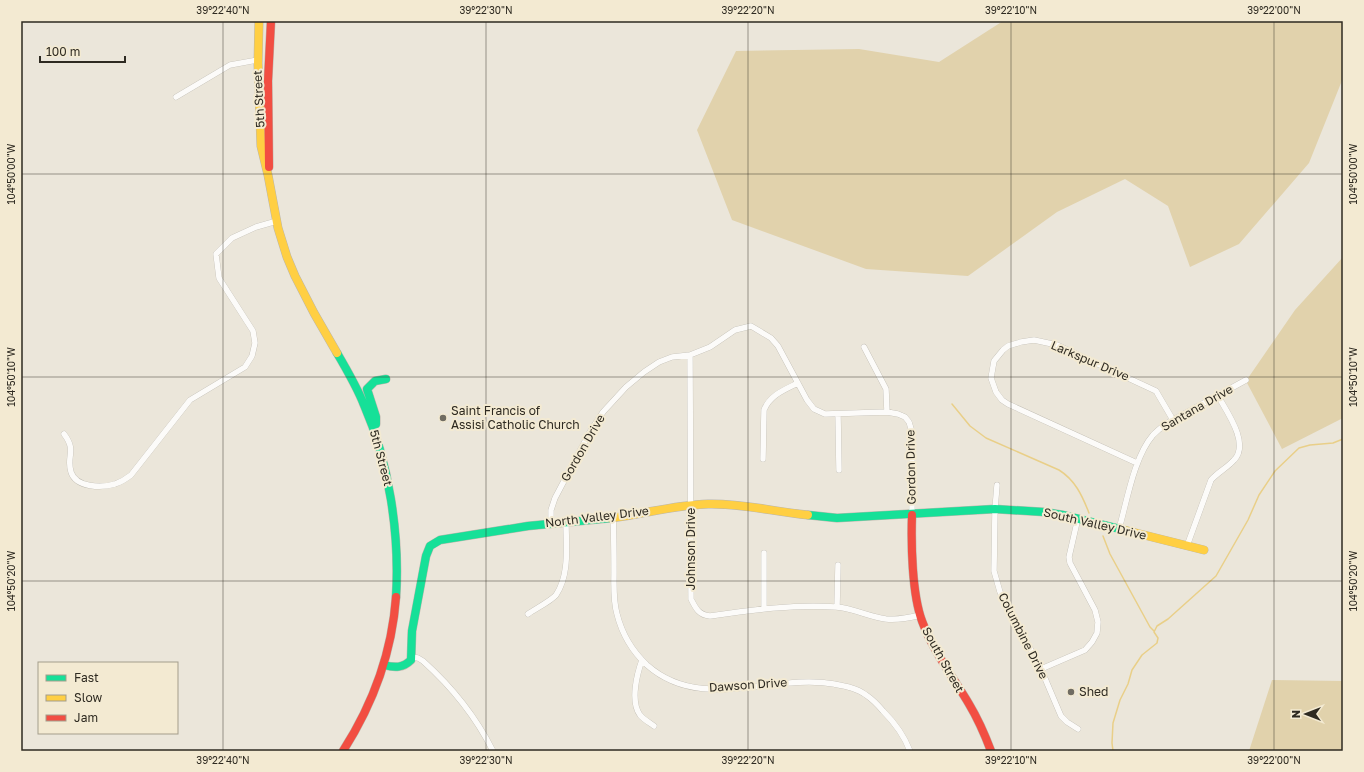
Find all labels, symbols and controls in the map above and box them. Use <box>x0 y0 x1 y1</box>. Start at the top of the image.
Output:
text: 39°22'40"N <box>196 4 250 16</box>
text: 39°22'30"N <box>459 4 513 16</box>
text: 39°22'20"N <box>721 4 775 16</box>
text: 39°22'10"N <box>985 4 1037 16</box>
text: 39°22'00"N <box>1247 4 1301 16</box>
scale bar <box>40 38 125 64</box>
text: 100 m <box>46 44 80 59</box>
street label: 5th Street <box>249 70 267 128</box>
text: 104°50'00"W <box>5 143 17 204</box>
text: 104°50'00"W <box>1347 143 1359 204</box>
street label: Larkspur Drive <box>1049 337 1132 384</box>
text: 104°50'10"W <box>5 347 17 407</box>
text: 104°50'10"W <box>1347 347 1359 407</box>
street label: Santana Drive <box>1158 381 1235 434</box>
place label: Saint Francis of Assisi Catholic Church <box>451 403 580 432</box>
street label: Gordon Drive <box>557 412 608 484</box>
marker: Saint Francis of Assisi Catholic Church <box>438 413 448 423</box>
street label: 5th Street <box>367 428 396 488</box>
street label: Gordon Drive <box>902 429 919 505</box>
street label: North Valley Drive <box>544 503 650 530</box>
street label: South Valley Drive <box>1042 504 1148 543</box>
street label: Johnson Drive <box>683 508 698 590</box>
text: 104°50'20"W <box>5 550 17 611</box>
text: 104°50'20"W <box>1347 550 1359 611</box>
street label: Columbine Drive <box>995 590 1052 681</box>
street label: South Street <box>919 624 968 695</box>
legend <box>38 662 178 734</box>
text: Fast <box>74 670 99 685</box>
street label: Dawson Drive <box>708 674 788 695</box>
place label: Shed <box>1079 684 1108 699</box>
marker: Shed <box>1066 687 1076 697</box>
text: Slow <box>74 690 102 705</box>
north arrow <box>1286 694 1326 734</box>
text: Jam <box>74 710 98 725</box>
text: N <box>1289 710 1302 718</box>
text: 39°22'40"N <box>196 754 250 766</box>
text: 39°22'30"N <box>459 754 513 766</box>
text: 39°22'20"N <box>721 754 775 766</box>
text: 39°22'10"N <box>985 754 1037 766</box>
text: 39°22'00"N <box>1247 754 1301 766</box>

